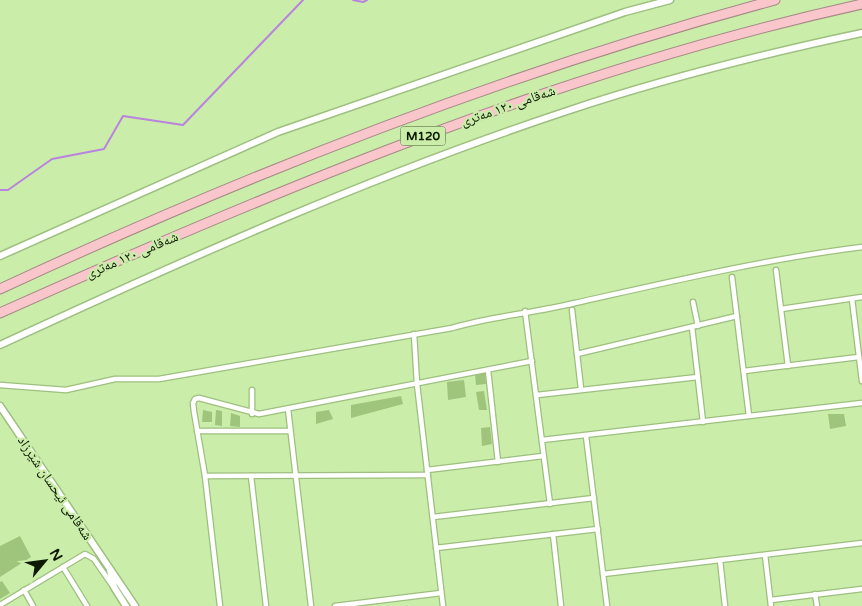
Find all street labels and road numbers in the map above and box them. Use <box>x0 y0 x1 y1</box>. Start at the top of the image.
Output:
street label: شەقامی ١٢٠ مەتری <box>458 82 558 130</box>
road number: M120 <box>400 126 446 146</box>
street label: شەقامی ١٢٠ مەتری <box>83 228 181 282</box>
street label: شەقامی ئیحسان شێرزاد <box>14 433 96 543</box>

